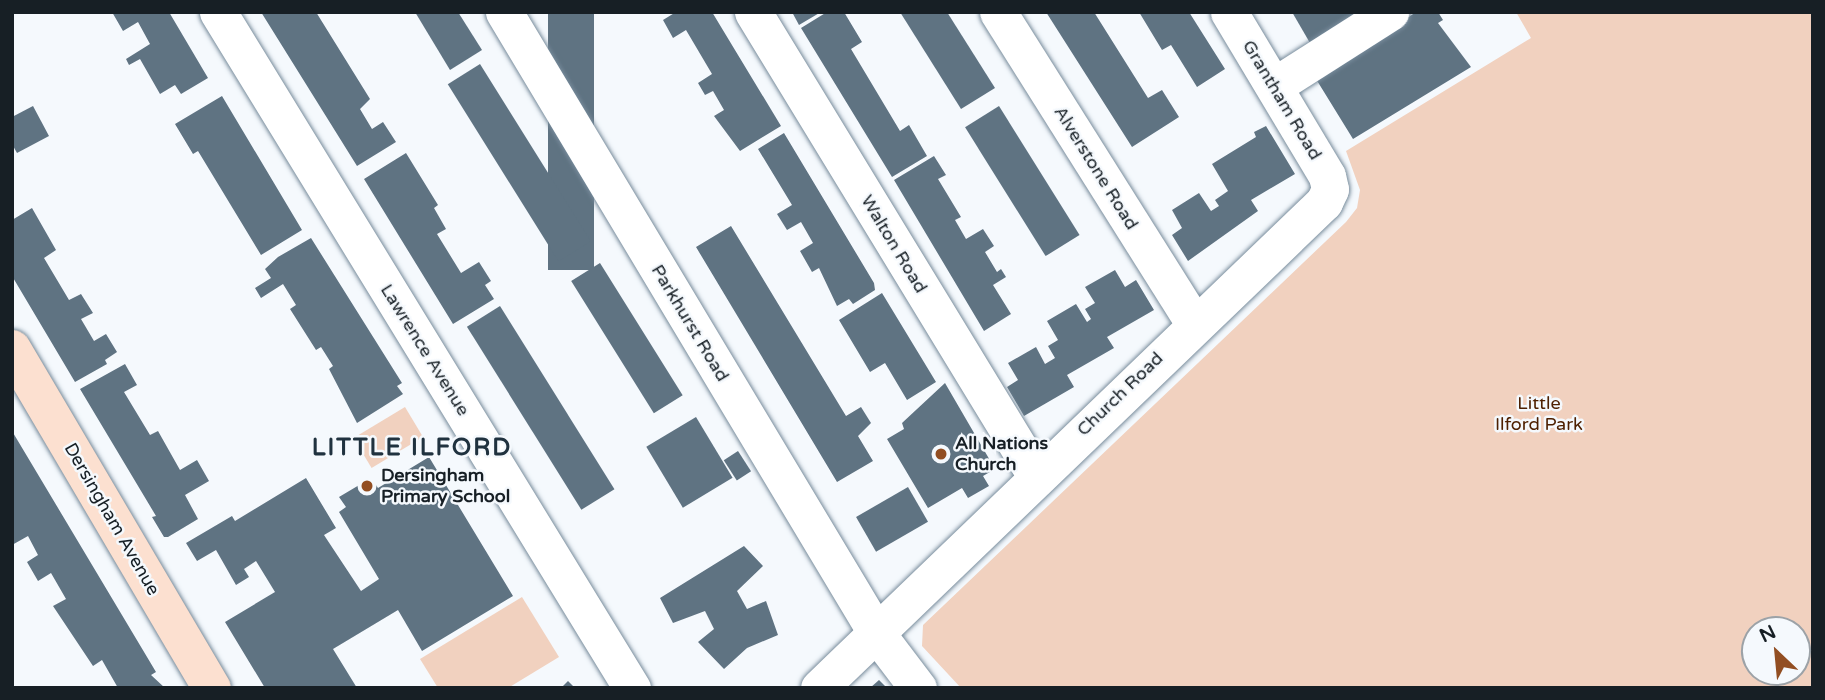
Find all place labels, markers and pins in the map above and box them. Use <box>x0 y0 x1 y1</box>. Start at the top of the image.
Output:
place label: All Nations Church <box>955 433 1048 476</box>
marker: All Nations Church <box>933 446 949 462</box>
place label: Dersingham Primary School <box>381 465 510 508</box>
marker: Dersingham Primary School <box>359 478 375 494</box>

